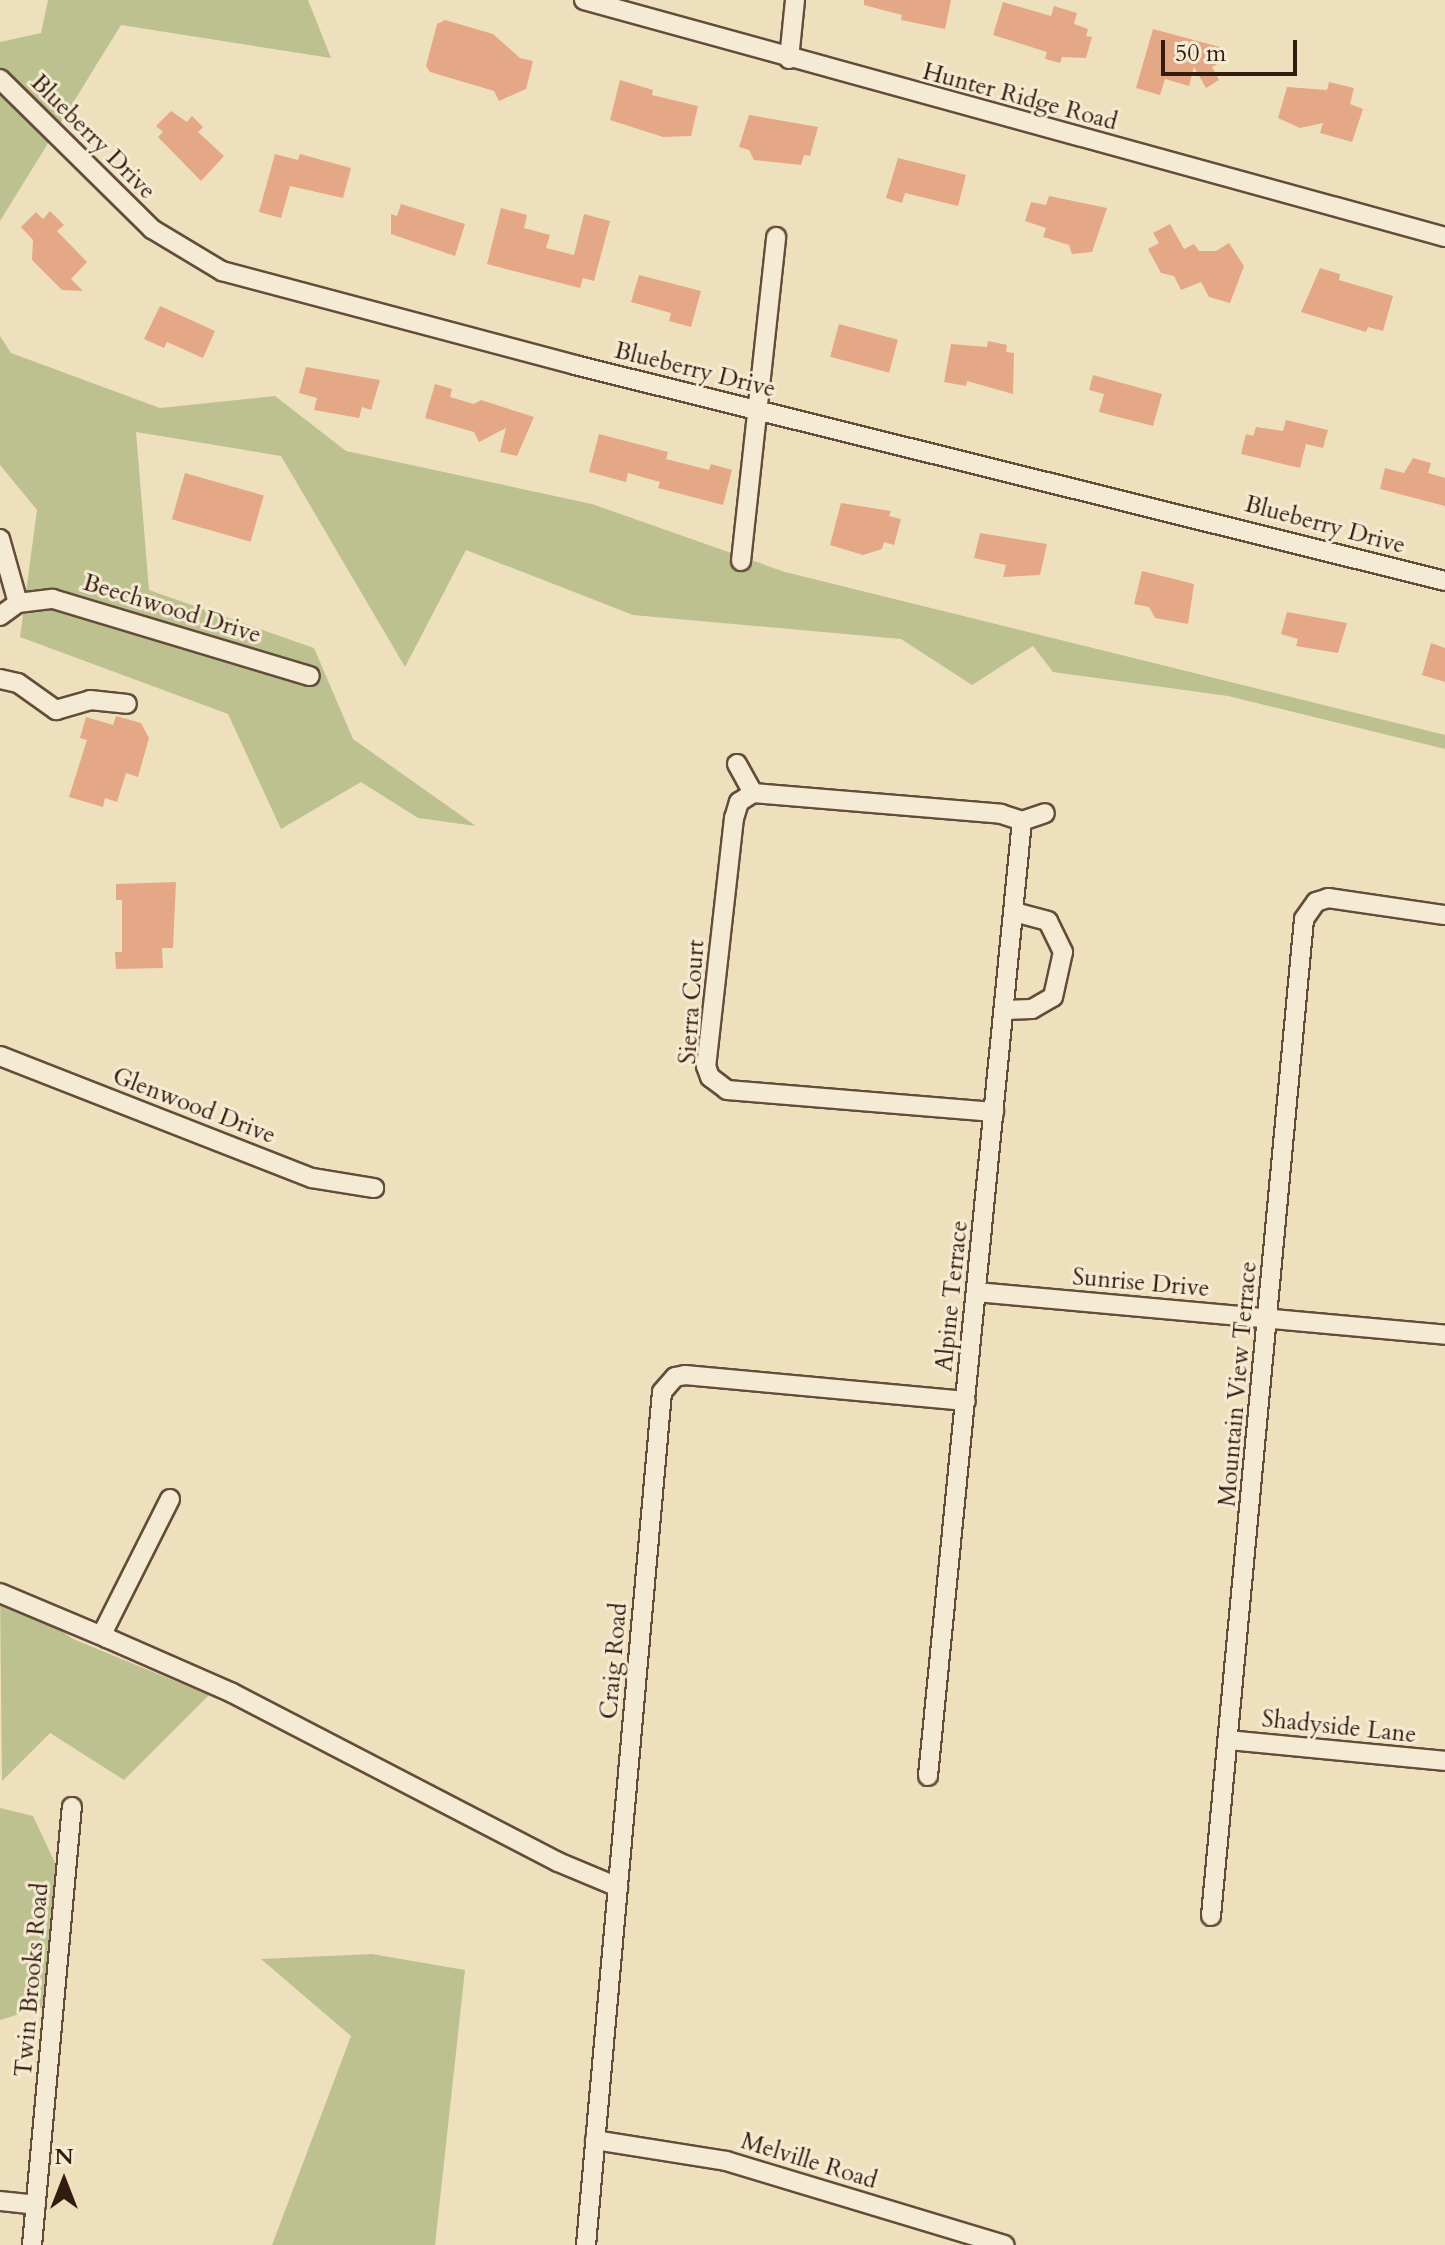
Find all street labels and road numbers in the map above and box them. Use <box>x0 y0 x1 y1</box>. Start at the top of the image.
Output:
street label: Hunter Ridge Road <box>920 57 1120 137</box>
street label: Blueberry Drive <box>25 69 161 205</box>
street label: Blueberry Drive <box>611 336 779 404</box>
street label: Blueberry Drive <box>1242 490 1408 560</box>
street label: Beechwood Drive <box>79 568 265 650</box>
street label: Sierra Court <box>673 939 711 1065</box>
street label: Glenwood Drive <box>109 1062 279 1150</box>
street label: Alpine Terrace <box>930 1219 974 1373</box>
street label: Mountain View Terrace <box>1213 1260 1263 1508</box>
street label: Sunrise Drive <box>1071 1263 1211 1303</box>
street label: Craig Road <box>595 1602 633 1720</box>
street label: Shadyside Lane <box>1260 1705 1418 1749</box>
street label: Twin Brooks Road <box>9 1882 55 2078</box>
street label: Melville Road <box>737 2127 881 2195</box>

